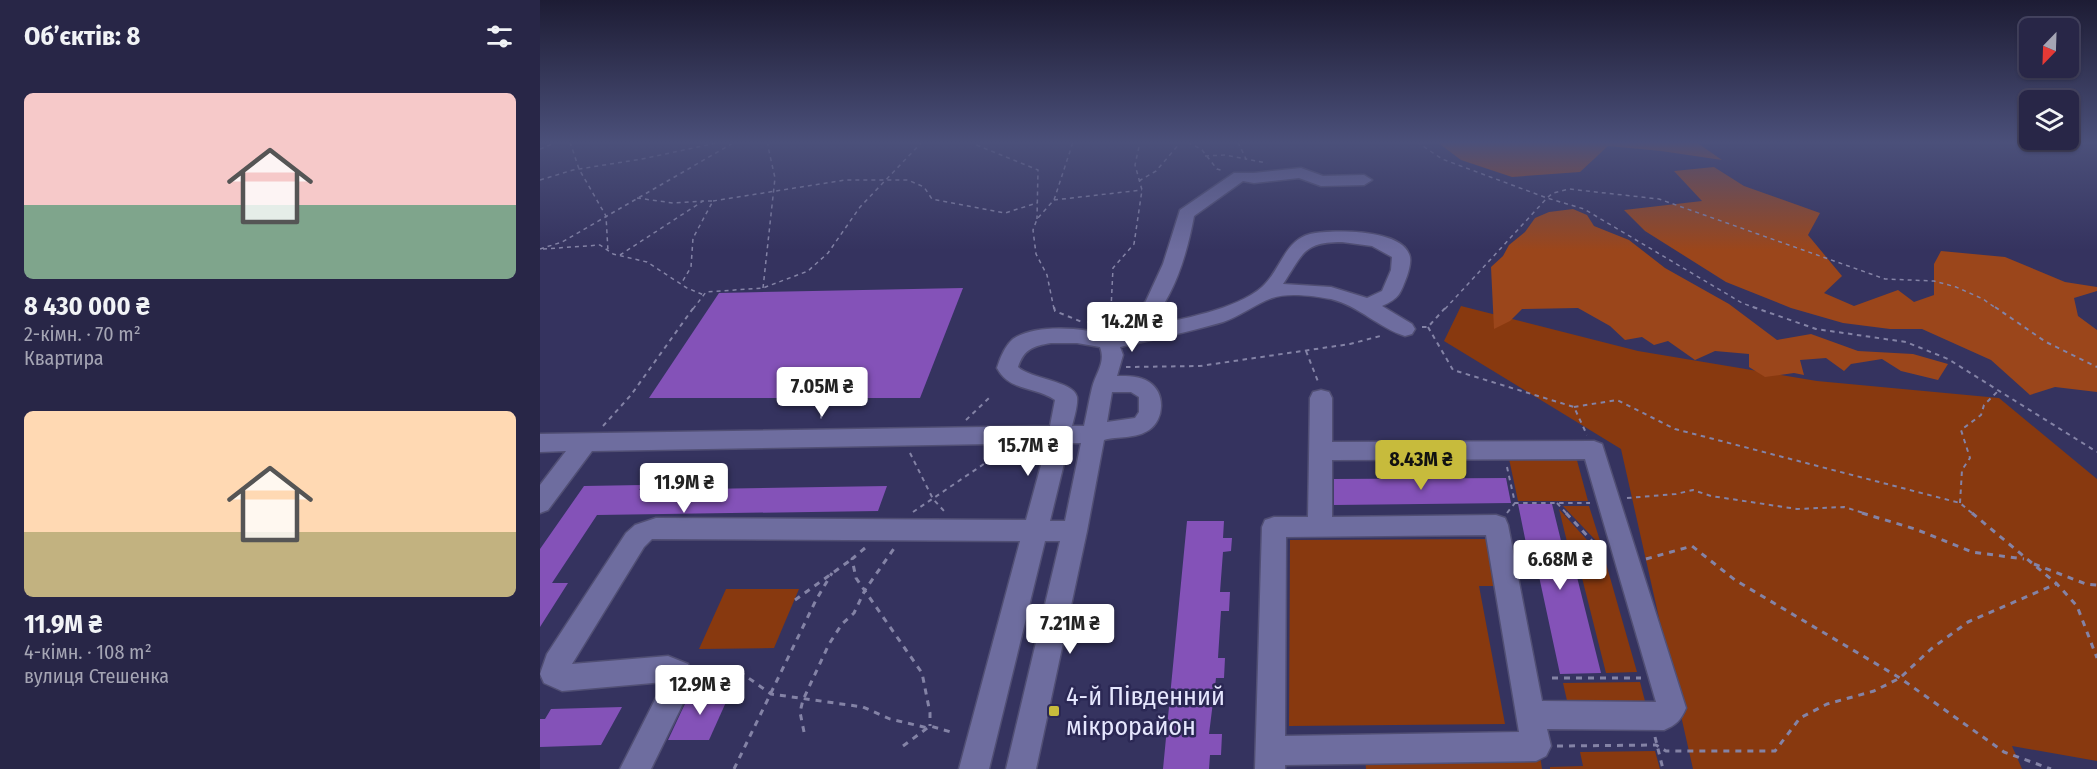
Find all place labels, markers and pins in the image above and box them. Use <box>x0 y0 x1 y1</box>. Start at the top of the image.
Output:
pin: 14.2M ₴ <box>1077 302 1187 353</box>
pin: 7.05M ₴ <box>767 367 877 418</box>
pin: 15.7M ₴ <box>973 426 1083 477</box>
pin: 8.43M ₴ <box>1366 440 1476 491</box>
pin: 11.9M ₴ <box>629 463 739 514</box>
pin: 6.68M ₴ <box>1505 540 1615 591</box>
pin: 7.21M ₴ <box>1015 604 1125 655</box>
pin: 12.9M ₴ <box>645 665 755 716</box>
place label: 4-й Південний мікрорайон <box>1066 681 1225 742</box>
marker: 4-й Південний мікрорайон <box>1047 704 1061 718</box>

